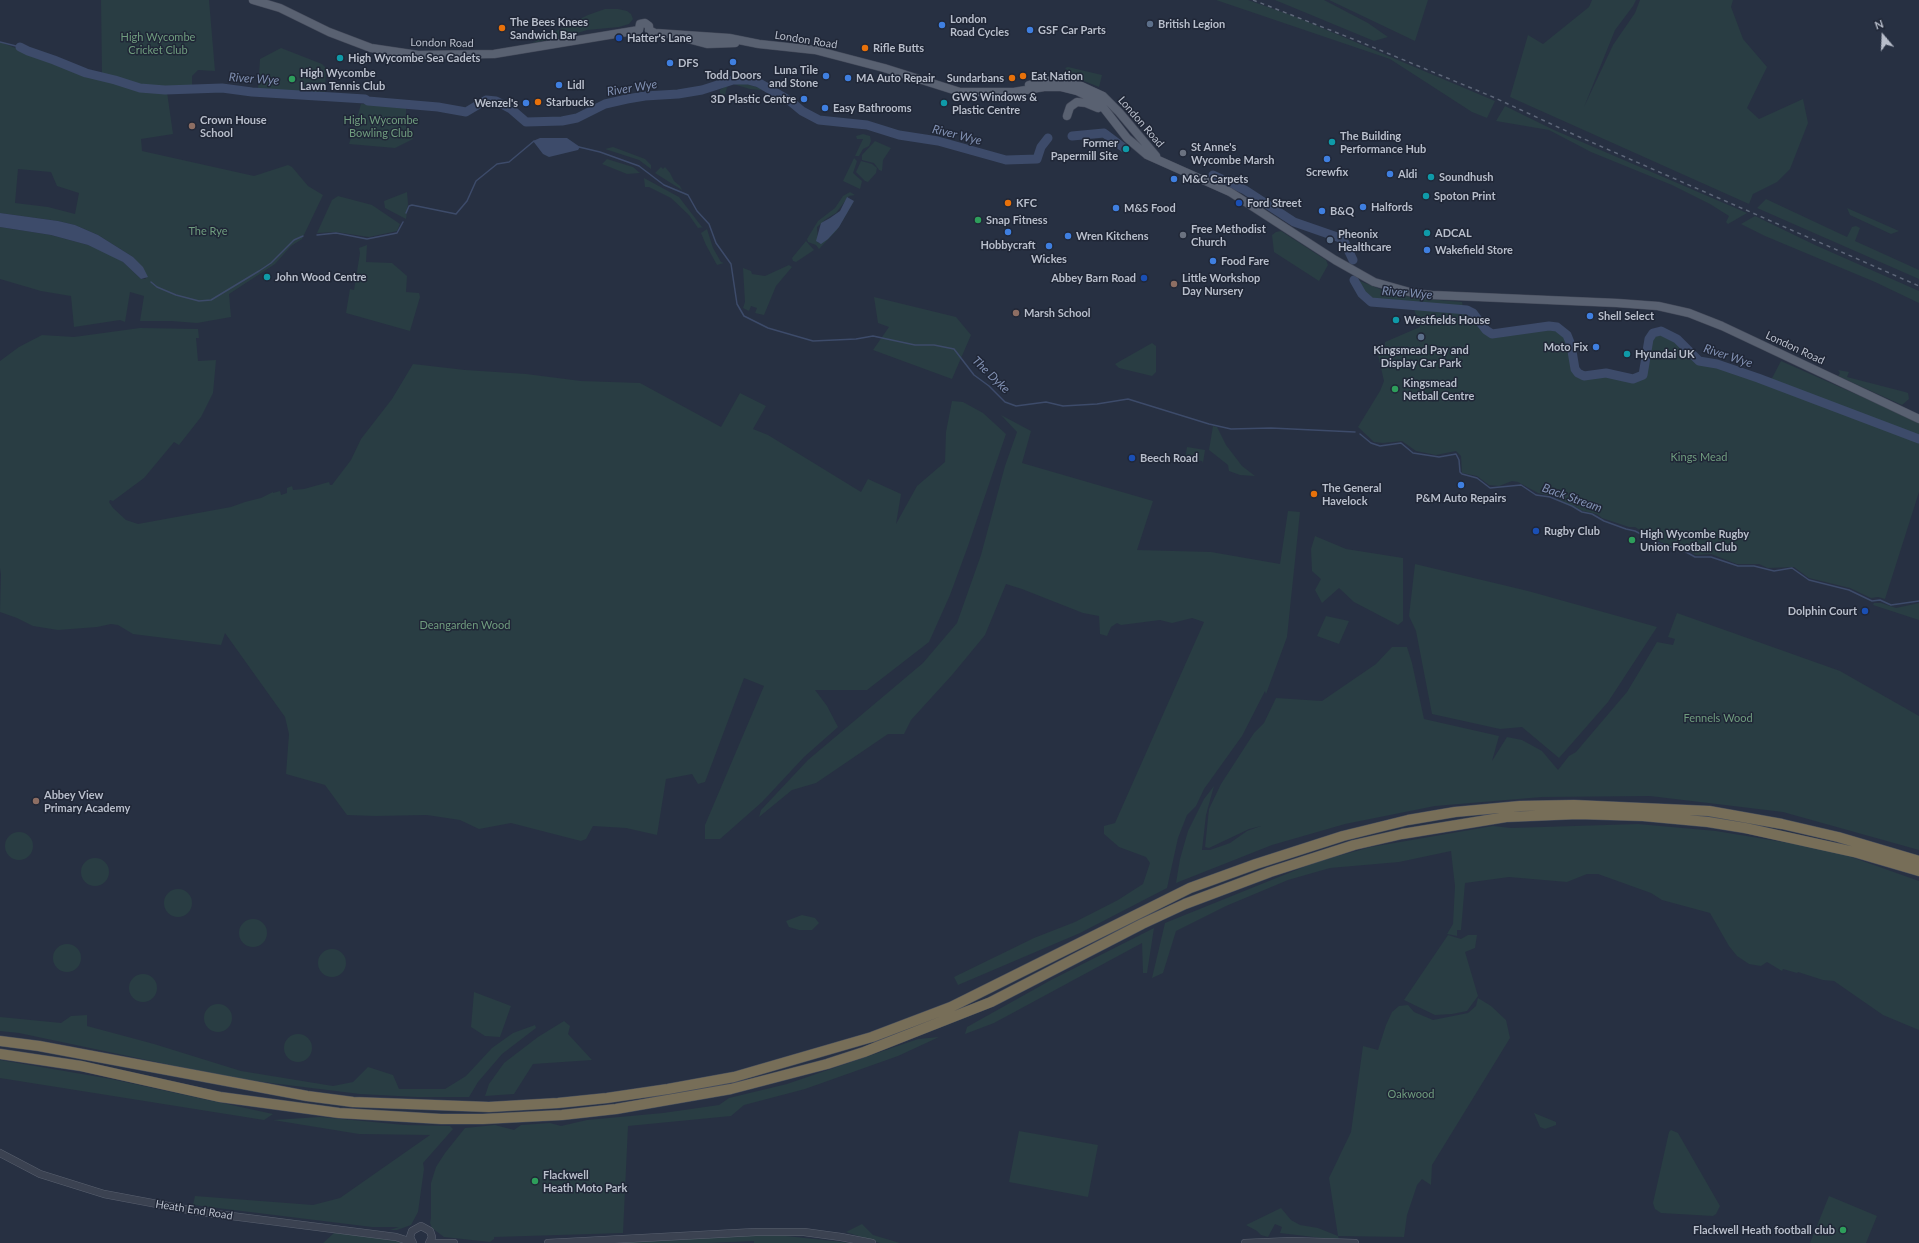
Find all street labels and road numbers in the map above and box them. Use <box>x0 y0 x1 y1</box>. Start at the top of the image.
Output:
street label: London Road <box>774 29 838 51</box>
street label: London Road <box>410 36 474 50</box>
street label: London Road <box>1115 94 1167 150</box>
street label: London Road <box>1763 329 1827 367</box>
street label: Heath End Road <box>154 1197 234 1223</box>

